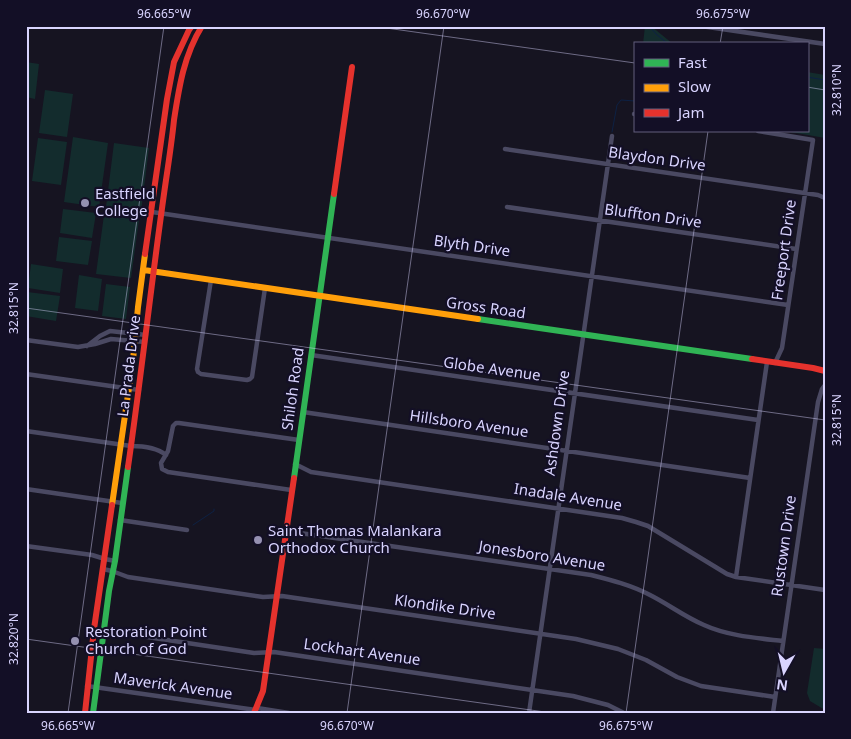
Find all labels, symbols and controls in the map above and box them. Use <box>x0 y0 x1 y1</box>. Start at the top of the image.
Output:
text: 96.665°W <box>137 5 191 22</box>
text: 96.670°W <box>416 5 470 22</box>
text: 96.675°W <box>696 5 750 22</box>
legend <box>634 42 808 132</box>
text: Fast <box>678 52 707 72</box>
text: 32.810°N <box>828 64 845 116</box>
text: Slow <box>678 76 711 96</box>
text: Jam <box>676 102 705 122</box>
street label: Blaydon Drive <box>607 141 707 175</box>
place label: Eastfield College <box>95 183 155 220</box>
marker: Eastfield College <box>79 197 91 209</box>
street label: Bluffton Drive <box>603 198 703 232</box>
street label: Freeport Drive <box>766 198 800 302</box>
street label: Blyth Drive <box>433 230 512 260</box>
text: 32.815°N <box>5 282 22 334</box>
street label: Gross Road <box>445 292 527 322</box>
street label: La Prada Drive <box>112 314 144 418</box>
street label: Shiloh Road <box>276 346 308 432</box>
street label: Globe Avenue <box>442 351 542 385</box>
street label: Ashdown Drive <box>539 369 573 477</box>
text: 32.815°N <box>828 394 845 446</box>
street label: Hillsboro Avenue <box>408 405 530 441</box>
street label: Inadale Avenue <box>513 478 624 514</box>
street label: Rustown Drive <box>766 494 800 598</box>
place label: Saint Thomas Malankara Orthodox Church <box>268 520 442 557</box>
marker: Saint Thomas Malankara Orthodox Church <box>252 534 264 546</box>
street label: Jonesboro Avenue <box>475 535 607 575</box>
street label: Klondike Drive <box>393 589 497 623</box>
text: 32.820°N <box>5 613 22 665</box>
place label: Restoration Point Church of God <box>85 621 208 658</box>
street label: Lockhart Avenue <box>302 633 422 669</box>
marker: Restoration Point Church of God <box>69 635 81 647</box>
north arrow <box>758 646 808 696</box>
street label: Maverick Avenue <box>112 667 234 703</box>
text: N <box>775 675 789 696</box>
text: 96.665°W <box>41 717 95 734</box>
text: 96.670°W <box>320 717 374 734</box>
text: 96.675°W <box>599 717 653 734</box>

